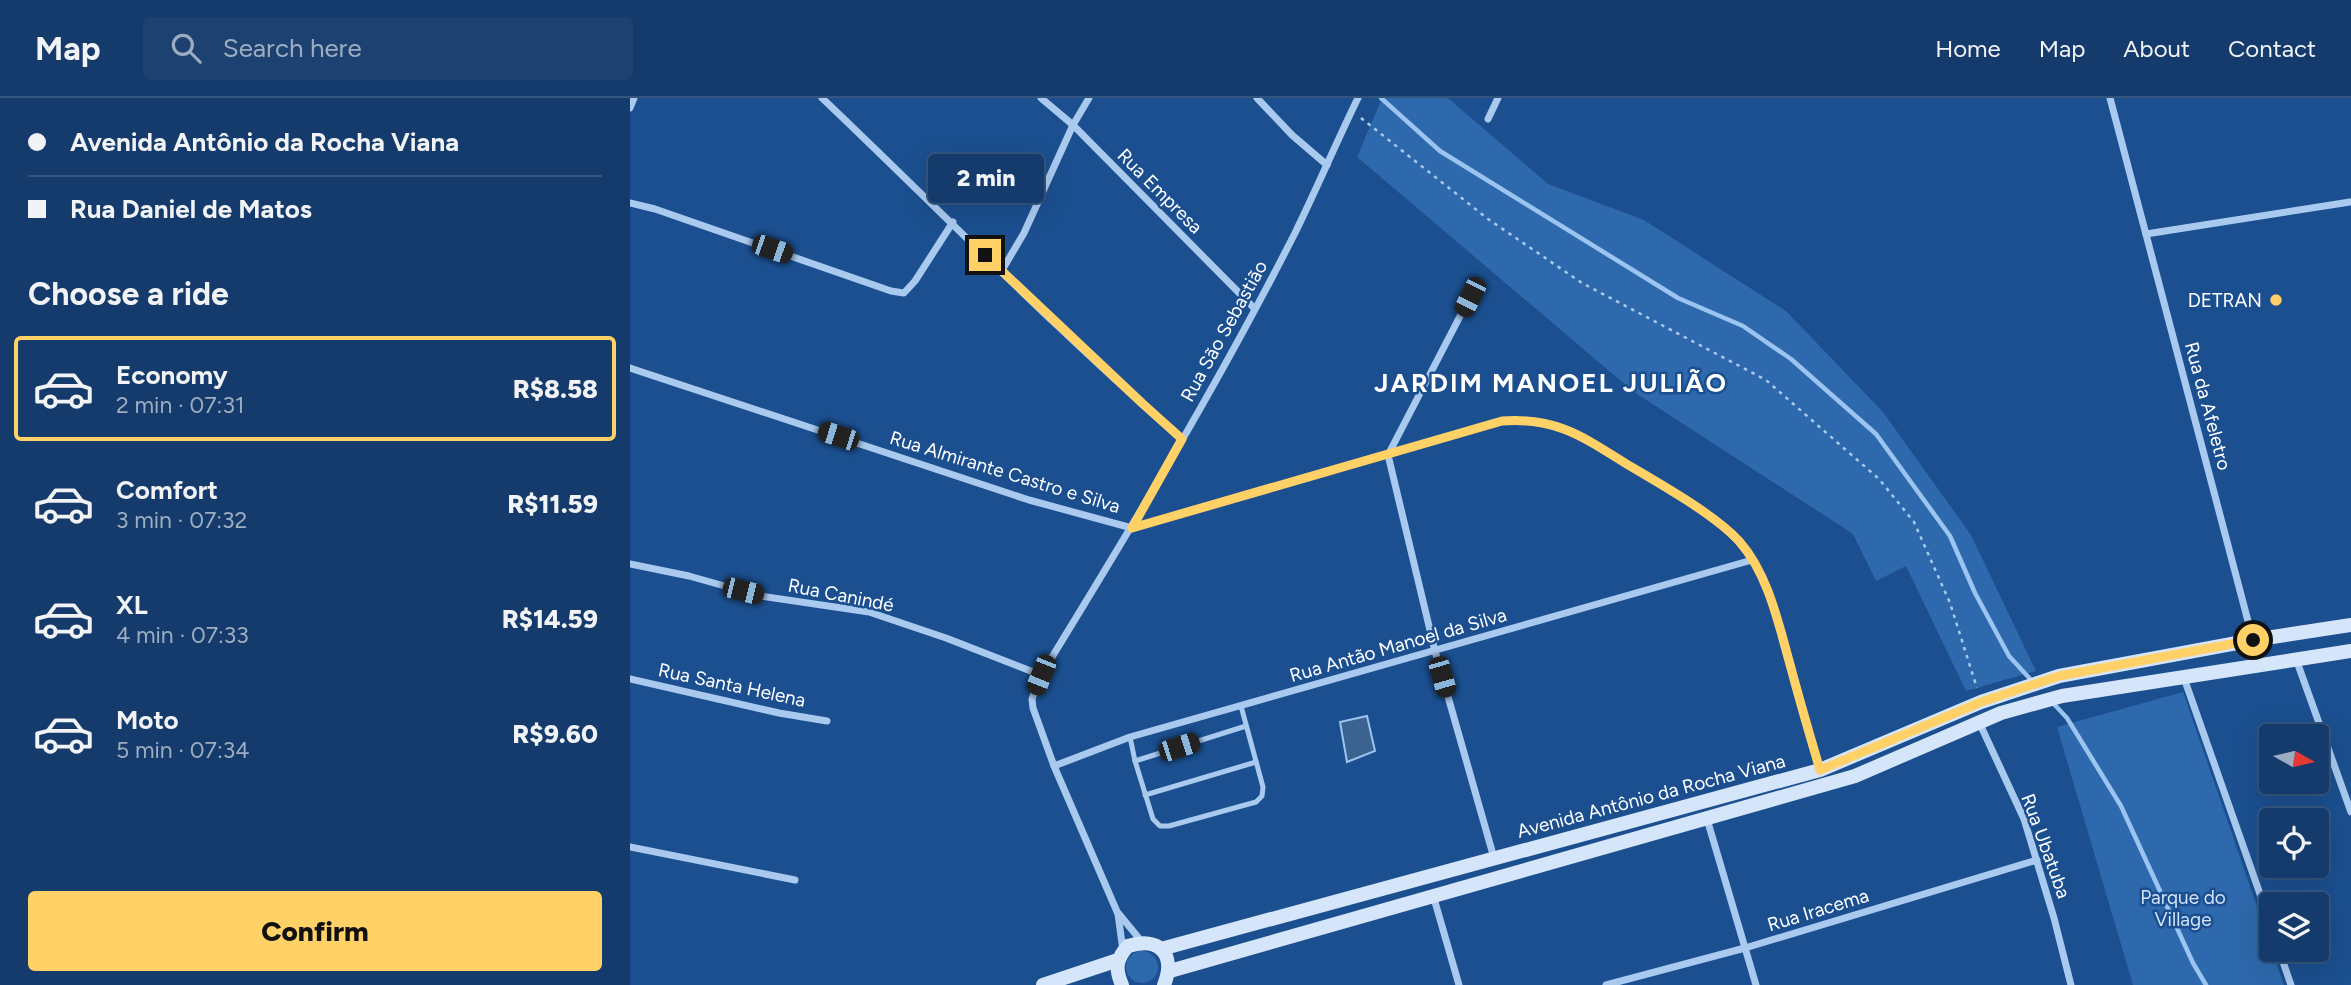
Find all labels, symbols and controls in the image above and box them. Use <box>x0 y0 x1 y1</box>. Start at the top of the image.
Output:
search box <box>143 17 633 80</box>
text: Map <box>35 29 101 68</box>
icon: search <box>167 29 205 67</box>
text: Search here <box>223 32 362 64</box>
text: Home <box>1935 34 2001 63</box>
text: Map <box>2039 34 2085 63</box>
text: About <box>2123 34 2190 63</box>
text: Contact <box>2228 34 2316 63</box>
text: Avenida Antônio da Rocha Viana <box>70 126 459 158</box>
street label: Rua Empresa <box>1113 144 1207 238</box>
callout: 2 min <box>927 153 1043 202</box>
text: 2 min <box>957 164 1015 192</box>
text: Rua Daniel de Matos <box>70 193 312 225</box>
car <box>749 232 796 266</box>
route end <box>969 239 1001 271</box>
street label: Rua São Sebastião <box>1176 256 1272 406</box>
car <box>1452 274 1489 320</box>
text: Choose a ride <box>28 275 229 313</box>
place label: DETRAN <box>2188 289 2262 312</box>
marker: DETRAN <box>2268 292 2284 308</box>
street label: Rua da Afeletro <box>2180 339 2236 473</box>
icon: car <box>32 357 95 420</box>
text: Economy <box>116 359 228 391</box>
district label: JARDIM MANOEL JULIÃO <box>1374 367 1728 399</box>
text: R$8.58 <box>513 373 598 405</box>
text: 2 min · 07:31 <box>116 391 244 419</box>
car <box>815 420 862 452</box>
street label: Rua Almirante Castro e Silva <box>887 426 1123 518</box>
icon: car <box>32 472 95 535</box>
text: Comfort <box>116 474 218 506</box>
text: R$11.59 <box>507 488 598 520</box>
text: 3 min · 07:32 <box>116 506 247 534</box>
street label: Rua Canindé <box>786 573 896 617</box>
car <box>721 576 766 606</box>
icon: car <box>32 587 95 650</box>
text: XL <box>116 589 148 621</box>
text: R$14.59 <box>502 603 598 635</box>
street label: Rua Antão Manoel da Silva <box>1287 603 1509 687</box>
text: 4 min · 07:33 <box>116 621 249 649</box>
route start <box>2237 624 2269 656</box>
car <box>1024 652 1059 698</box>
car <box>1427 654 1458 700</box>
street label: Rua Santa Helena <box>656 658 808 712</box>
icon: car <box>32 702 95 765</box>
text: Moto <box>116 704 179 736</box>
text: R$9.60 <box>512 718 598 750</box>
north arrow <box>2259 724 2329 794</box>
map controls <box>2259 724 2329 962</box>
car <box>1156 731 1203 763</box>
text: 5 min · 07:34 <box>116 736 250 764</box>
street label: Avenida Antônio da Rocha Viana <box>1514 749 1788 843</box>
street label: Rua Ubatuba <box>2016 791 2076 901</box>
button: locate <box>2259 808 2329 878</box>
street label: Rua Iracema <box>1765 884 1871 936</box>
park label: Parque do Village <box>2140 886 2226 931</box>
button: Confirm <box>28 891 602 971</box>
button: layers <box>2259 892 2329 962</box>

